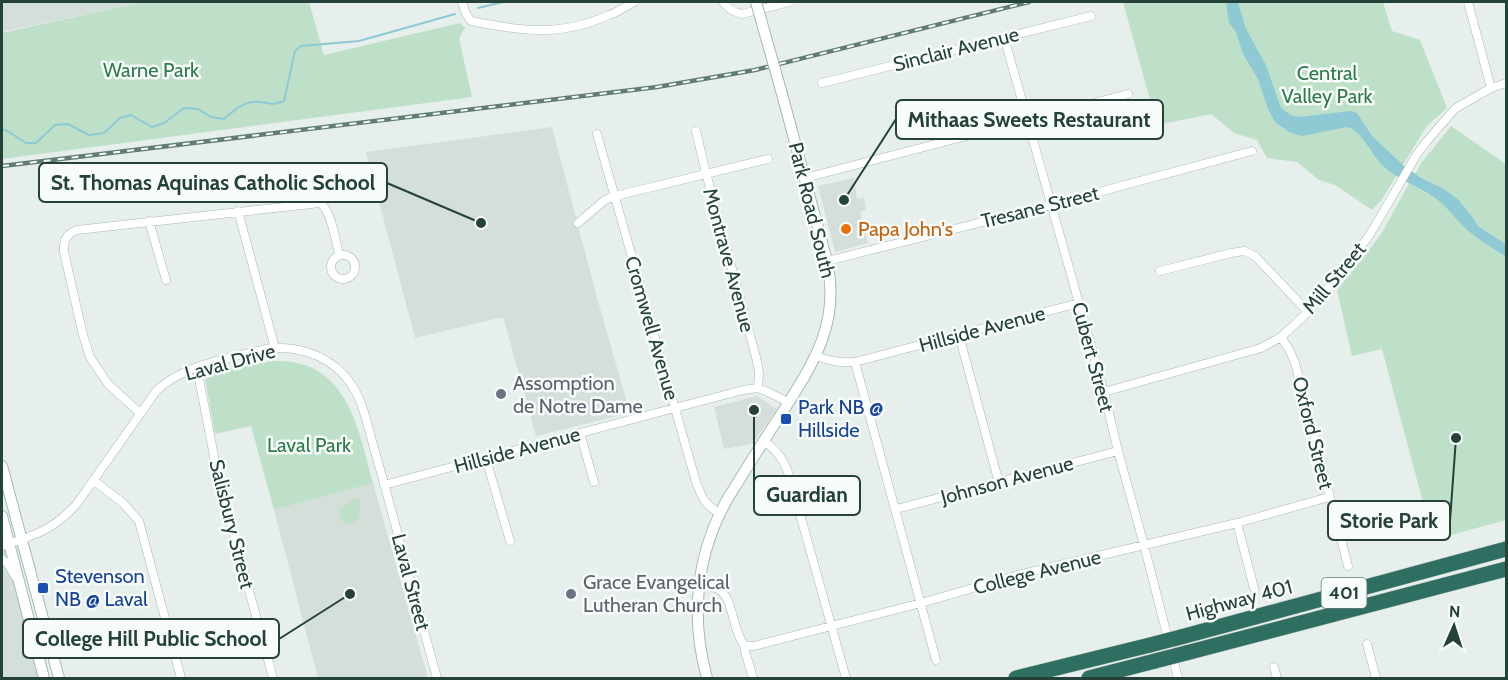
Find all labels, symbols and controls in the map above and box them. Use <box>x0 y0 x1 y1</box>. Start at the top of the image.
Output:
street label: Sinclair Avenue <box>891 22 1021 76</box>
park label: Warne Park <box>103 58 199 82</box>
park label: Central Valley Park <box>1281 61 1373 108</box>
callout: Mithaas Sweets Restaurant <box>896 100 1163 139</box>
text: Mithaas Sweets Restaurant <box>908 107 1150 132</box>
street label: Park Road South <box>784 140 840 280</box>
callout: St. Thomas Aquinas Catholic School <box>39 163 387 202</box>
text: St. Thomas Aquinas Catholic School <box>51 170 376 195</box>
street label: Tresane Street <box>979 181 1102 233</box>
street label: Montrave Avenue <box>698 185 760 335</box>
place label: Papa John's <box>858 217 953 241</box>
marker: Papa John's <box>839 222 853 236</box>
street label: Mill Street <box>1297 237 1371 319</box>
street label: Cromwell Avenue <box>620 253 684 403</box>
street label: Cubert Street <box>1067 299 1119 415</box>
street label: Hillside Avenue <box>916 301 1048 357</box>
street label: Laval Drive <box>182 338 278 386</box>
place label: Assomption de Notre Dame <box>513 371 643 418</box>
street label: Oxford Street <box>1287 374 1339 492</box>
marker: Assomption de Notre Dame <box>494 387 508 401</box>
place label: Park NB @ Hillside <box>798 395 884 442</box>
marker: Park NB @ Hillside <box>779 412 793 426</box>
street label: Hillside Avenue <box>451 422 583 478</box>
park label: Laval Park <box>267 433 351 457</box>
street label: Johnson Avenue <box>937 451 1076 509</box>
street label: Salisbury Street <box>204 457 260 591</box>
callout: Guardian <box>754 476 860 515</box>
text: Guardian <box>766 482 848 507</box>
callout: Storie Park <box>1328 501 1450 540</box>
text: Storie Park <box>1340 508 1439 533</box>
street label: Laval Street <box>387 531 435 633</box>
street label: College Avenue <box>971 545 1103 599</box>
place label: Stevenson NB @ Laval <box>55 564 148 611</box>
place label: Grace Evangelical Lutheran Church <box>583 570 730 617</box>
street label: Highway 401 <box>1183 574 1295 626</box>
road number: 401 <box>1322 578 1366 608</box>
marker: Stevenson NB @ Laval <box>36 581 50 595</box>
marker: Grace Evangelical Lutheran Church <box>564 587 578 601</box>
north arrow <box>1424 596 1484 656</box>
text: N <box>1449 602 1461 621</box>
callout: College Hill Public School <box>23 619 279 658</box>
text: College Hill Public School <box>35 626 267 651</box>

